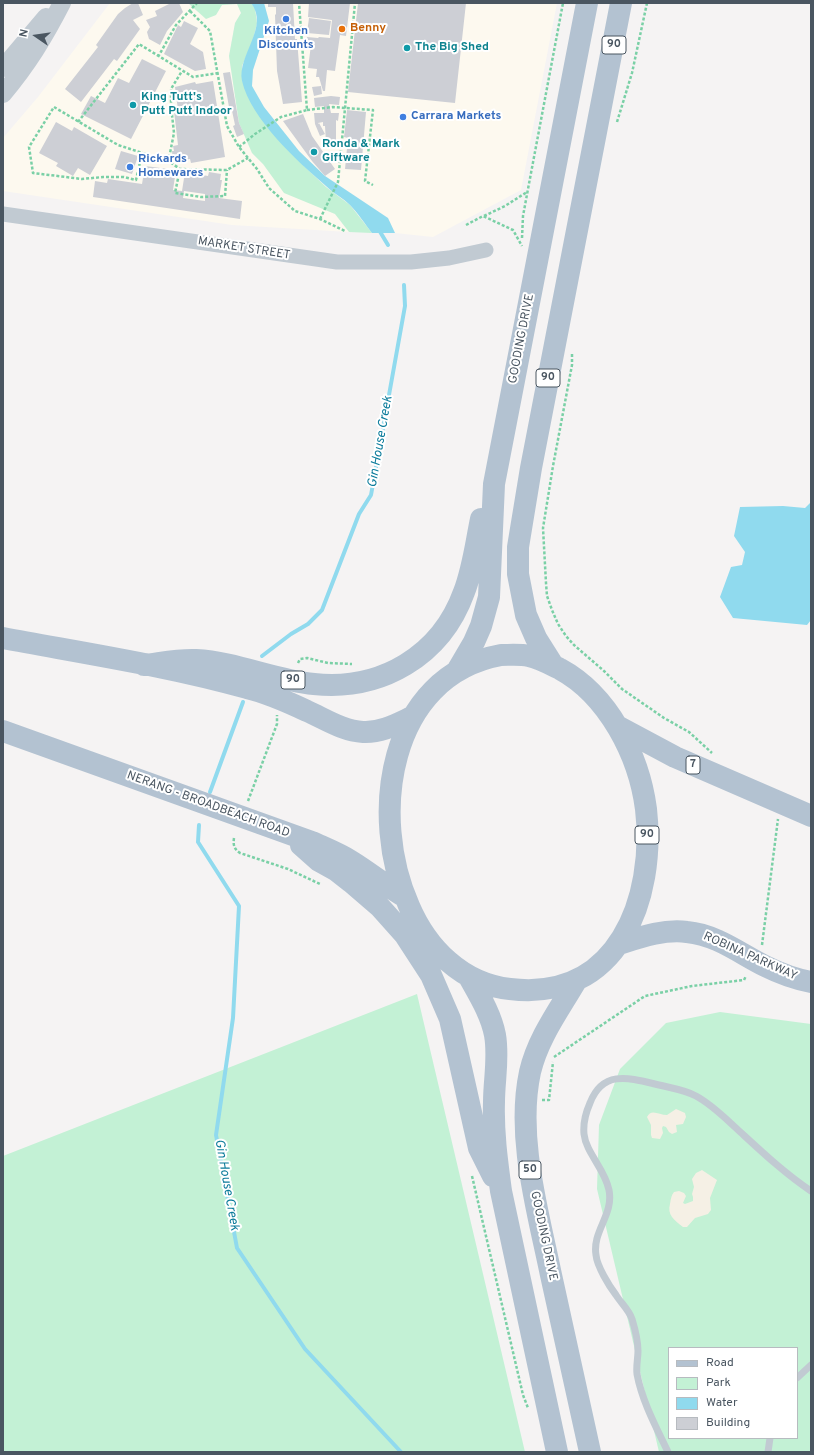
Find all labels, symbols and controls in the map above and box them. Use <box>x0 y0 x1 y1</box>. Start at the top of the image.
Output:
marker: Kitchen Discounts <box>281 14 291 24</box>
north arrow <box>16 16 56 56</box>
place label: Benny <box>350 22 386 36</box>
marker: Benny <box>337 24 347 34</box>
place label: Kitchen Discounts <box>258 25 314 53</box>
text: N <box>17 28 32 39</box>
road number: 90 <box>602 36 626 54</box>
place label: The Big Shed <box>415 41 489 55</box>
marker: The Big Shed <box>402 43 412 53</box>
place label: King Tutt's Putt Putt Indoor <box>141 91 232 119</box>
marker: King Tutt's Putt Putt Indoor <box>128 100 138 110</box>
place label: Carrara Markets <box>411 110 501 124</box>
marker: Carrara Markets <box>398 112 408 122</box>
place label: Ronda & Mark Giftware <box>322 138 400 166</box>
marker: Ronda & Mark Giftware <box>309 147 319 157</box>
place label: Rickards Homewares <box>138 153 203 181</box>
marker: Rickards Homewares <box>125 162 135 172</box>
street label: MARKET STREET <box>197 235 291 263</box>
street label: GOODING DRIVE <box>506 293 538 385</box>
road number: 90 <box>536 369 560 387</box>
water label: Gin House Creek <box>365 395 397 489</box>
road number: 90 <box>281 671 305 689</box>
road number: 7 <box>686 756 700 774</box>
street label: NERANG - BROADBEACH ROAD <box>125 769 291 841</box>
road number: 90 <box>635 826 659 844</box>
street label: ROBINA PARKWAY <box>701 930 799 984</box>
water label: Gin House Creek <box>210 1138 242 1232</box>
road number: 50 <box>519 1161 541 1179</box>
street label: GOODING DRIVE <box>526 1190 560 1282</box>
legend <box>668 1347 798 1439</box>
text: Road <box>706 1355 734 1371</box>
text: Park <box>706 1375 731 1391</box>
text: Water <box>706 1395 738 1411</box>
text: Building <box>706 1415 750 1431</box>

